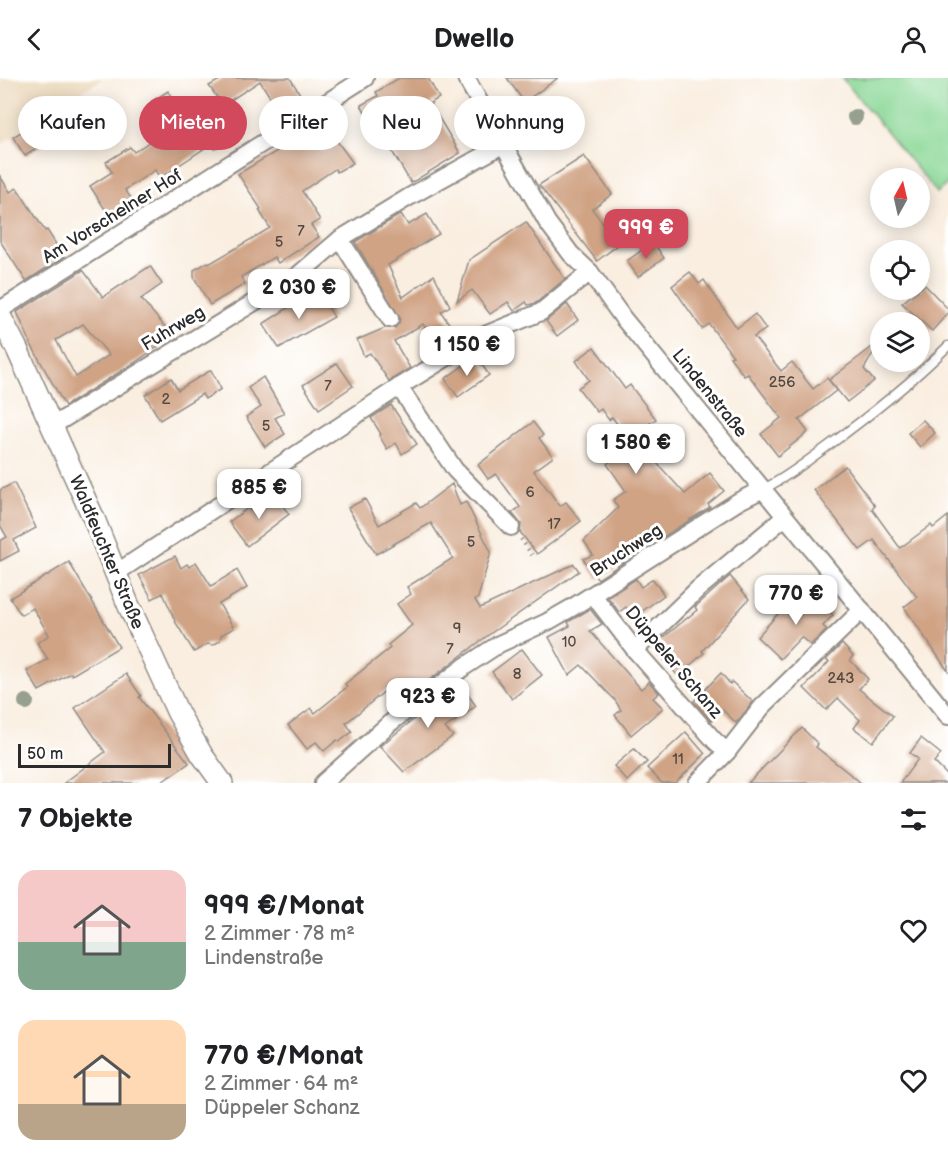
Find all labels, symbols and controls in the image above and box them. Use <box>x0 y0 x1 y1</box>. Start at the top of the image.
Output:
icon: back <box>18 23 51 56</box>
text: Dwello <box>434 23 514 55</box>
icon: person <box>897 23 930 56</box>
chip: Kaufen <box>18 96 127 150</box>
chip: Mieten <box>139 96 247 150</box>
chip: Filter <box>259 96 348 150</box>
chip: Neu <box>360 96 442 150</box>
chip: Wohnung <box>454 96 585 150</box>
street label: Am Vorschelner Hof <box>38 165 186 268</box>
north arrow <box>870 168 930 228</box>
map controls <box>870 168 930 372</box>
pin: 999 € <box>604 209 688 260</box>
text: 999 € <box>618 216 674 240</box>
house number: 7 <box>297 222 305 241</box>
house number: 5 <box>275 233 283 252</box>
button: locate <box>870 240 930 300</box>
pin: 2 030 € <box>244 269 354 320</box>
text: 2 030 € <box>262 276 336 300</box>
street label: Fuhrweg <box>138 301 209 355</box>
button: layers <box>870 312 930 372</box>
pin: 1 150 € <box>412 326 522 377</box>
text: 1 150 € <box>434 333 500 357</box>
street label: Lindenstraße <box>668 345 752 442</box>
house number: 256 <box>769 373 795 392</box>
house number: 7 <box>324 377 332 396</box>
house number: 2 <box>162 390 171 409</box>
house number: 5 <box>262 417 270 436</box>
pin: 1 580 € <box>581 424 691 475</box>
text: 1 580 € <box>601 431 671 455</box>
pin: 885 € <box>217 469 301 520</box>
street label: Waldfeuchter Straße <box>65 472 149 633</box>
text: 885 € <box>231 476 287 500</box>
house number: 6 <box>525 483 535 502</box>
house number: 17 <box>547 515 561 534</box>
street label: Bruchweg <box>586 519 666 581</box>
house number: 5 <box>467 533 475 552</box>
pin: 770 € <box>754 575 838 626</box>
text: 770 € <box>768 582 824 606</box>
street label: Düppeler Schanz <box>621 602 727 723</box>
house number: 9 <box>453 619 461 638</box>
house number: 10 <box>562 633 576 652</box>
house number: 7 <box>446 640 454 659</box>
house number: 8 <box>513 665 522 684</box>
house number: 243 <box>827 669 855 688</box>
pin: 923 € <box>386 678 470 729</box>
text: 923 € <box>400 685 456 709</box>
scale bar <box>18 741 171 768</box>
text: 50 m <box>27 745 63 764</box>
house number: 11 <box>672 750 684 769</box>
icon: filters <box>897 803 930 836</box>
text: 7 Objekte <box>18 804 133 835</box>
text: 999 €/Monat <box>204 891 364 922</box>
icon: home <box>66 894 138 966</box>
icon: heart <box>897 914 930 947</box>
text: 2 Zimmer · 78 m² <box>204 922 355 946</box>
text: Lindenstraße <box>204 946 323 970</box>
text: 770 €/Monat <box>204 1041 363 1072</box>
icon: home <box>66 1044 138 1116</box>
icon: heart <box>897 1064 930 1097</box>
text: 2 Zimmer · 64 m² <box>204 1072 358 1096</box>
text: Düppeler Schanz <box>204 1096 359 1120</box>

